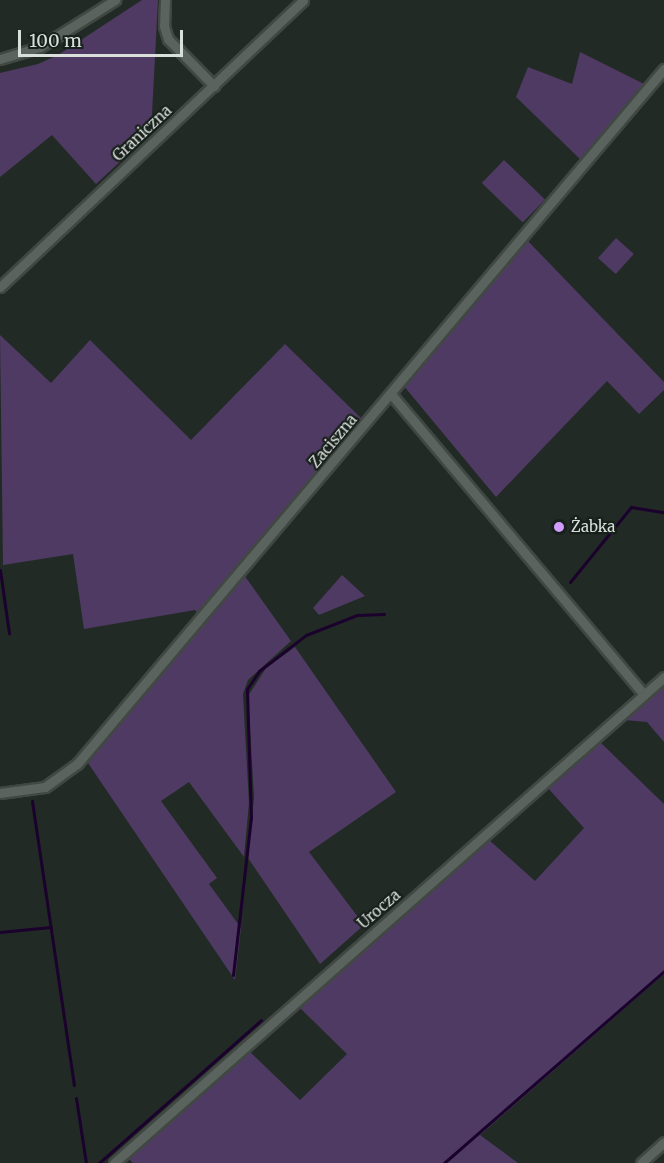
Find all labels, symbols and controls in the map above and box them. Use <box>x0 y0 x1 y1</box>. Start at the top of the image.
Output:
scale bar <box>21 18 186 56</box>
text: 100 m <box>29 29 82 52</box>
street label: Graniczna <box>109 101 175 165</box>
street label: Zaciszna <box>306 411 360 471</box>
place label: Żabka <box>571 518 615 536</box>
marker: Żabka <box>552 520 566 534</box>
street label: Urocza <box>354 886 404 932</box>

